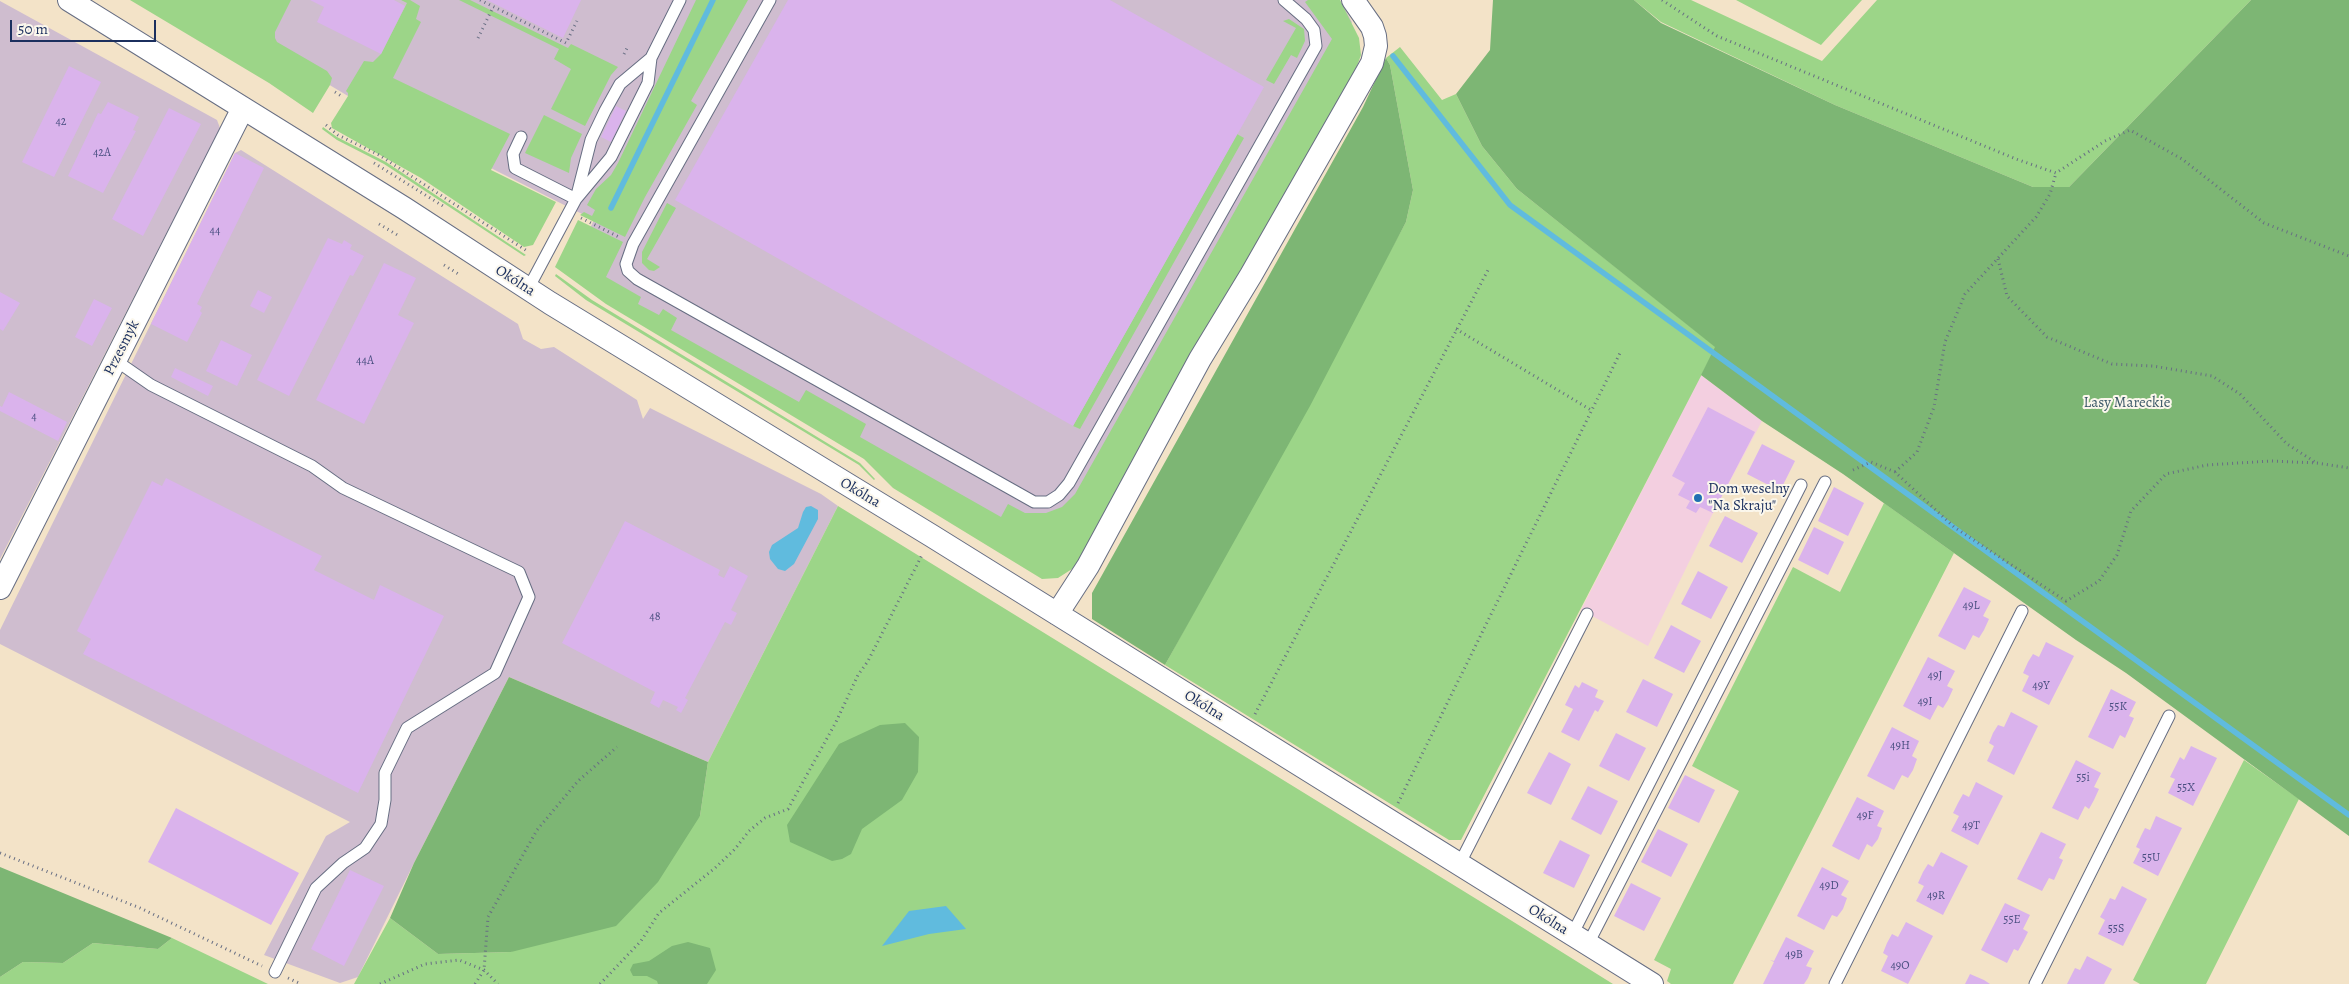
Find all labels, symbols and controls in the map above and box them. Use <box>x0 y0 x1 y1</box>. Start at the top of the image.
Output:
scale bar <box>12 10 159 42</box>
text: 50 m <box>18 19 48 39</box>
house number: 42 <box>55 115 67 129</box>
house number: 42A <box>93 146 111 160</box>
house number: 44 <box>210 224 220 238</box>
street label: Okólna <box>492 262 538 300</box>
street label: Przesmyk <box>100 317 144 379</box>
house number: 44A <box>356 354 374 368</box>
park label: Lasy Mareckie <box>2084 394 2170 412</box>
house number: 4 <box>31 410 37 424</box>
street label: Okólna <box>837 474 883 512</box>
place label: Dom weselny "Na Skraju" <box>1708 480 1790 515</box>
marker: Dom weselny "Na Skraju" <box>1692 492 1704 504</box>
house number: 49L <box>1963 599 1979 613</box>
house number: 48 <box>649 610 661 624</box>
house number: 49J <box>1928 669 1942 683</box>
house number: 49Y <box>2032 679 2050 693</box>
street label: Okólna <box>1181 687 1227 725</box>
house number: 49I <box>1917 695 1933 709</box>
house number: 55K <box>2109 700 2127 714</box>
house number: 49H <box>1890 739 1910 753</box>
house number: 55i <box>2076 771 2090 785</box>
house number: 55X <box>2177 781 2195 795</box>
house number: 49F <box>1856 809 1874 823</box>
house number: 49T <box>1962 819 1980 833</box>
house number: 55U <box>2142 851 2160 865</box>
house number: 49D <box>1819 879 1839 893</box>
house number: 49R <box>1927 889 1945 903</box>
street label: Okólna <box>1525 901 1571 939</box>
house number: 55E <box>2003 913 2021 927</box>
house number: 55S <box>2108 922 2124 936</box>
house number: 49B <box>1785 948 1803 962</box>
house number: 49O <box>1890 959 1910 973</box>

